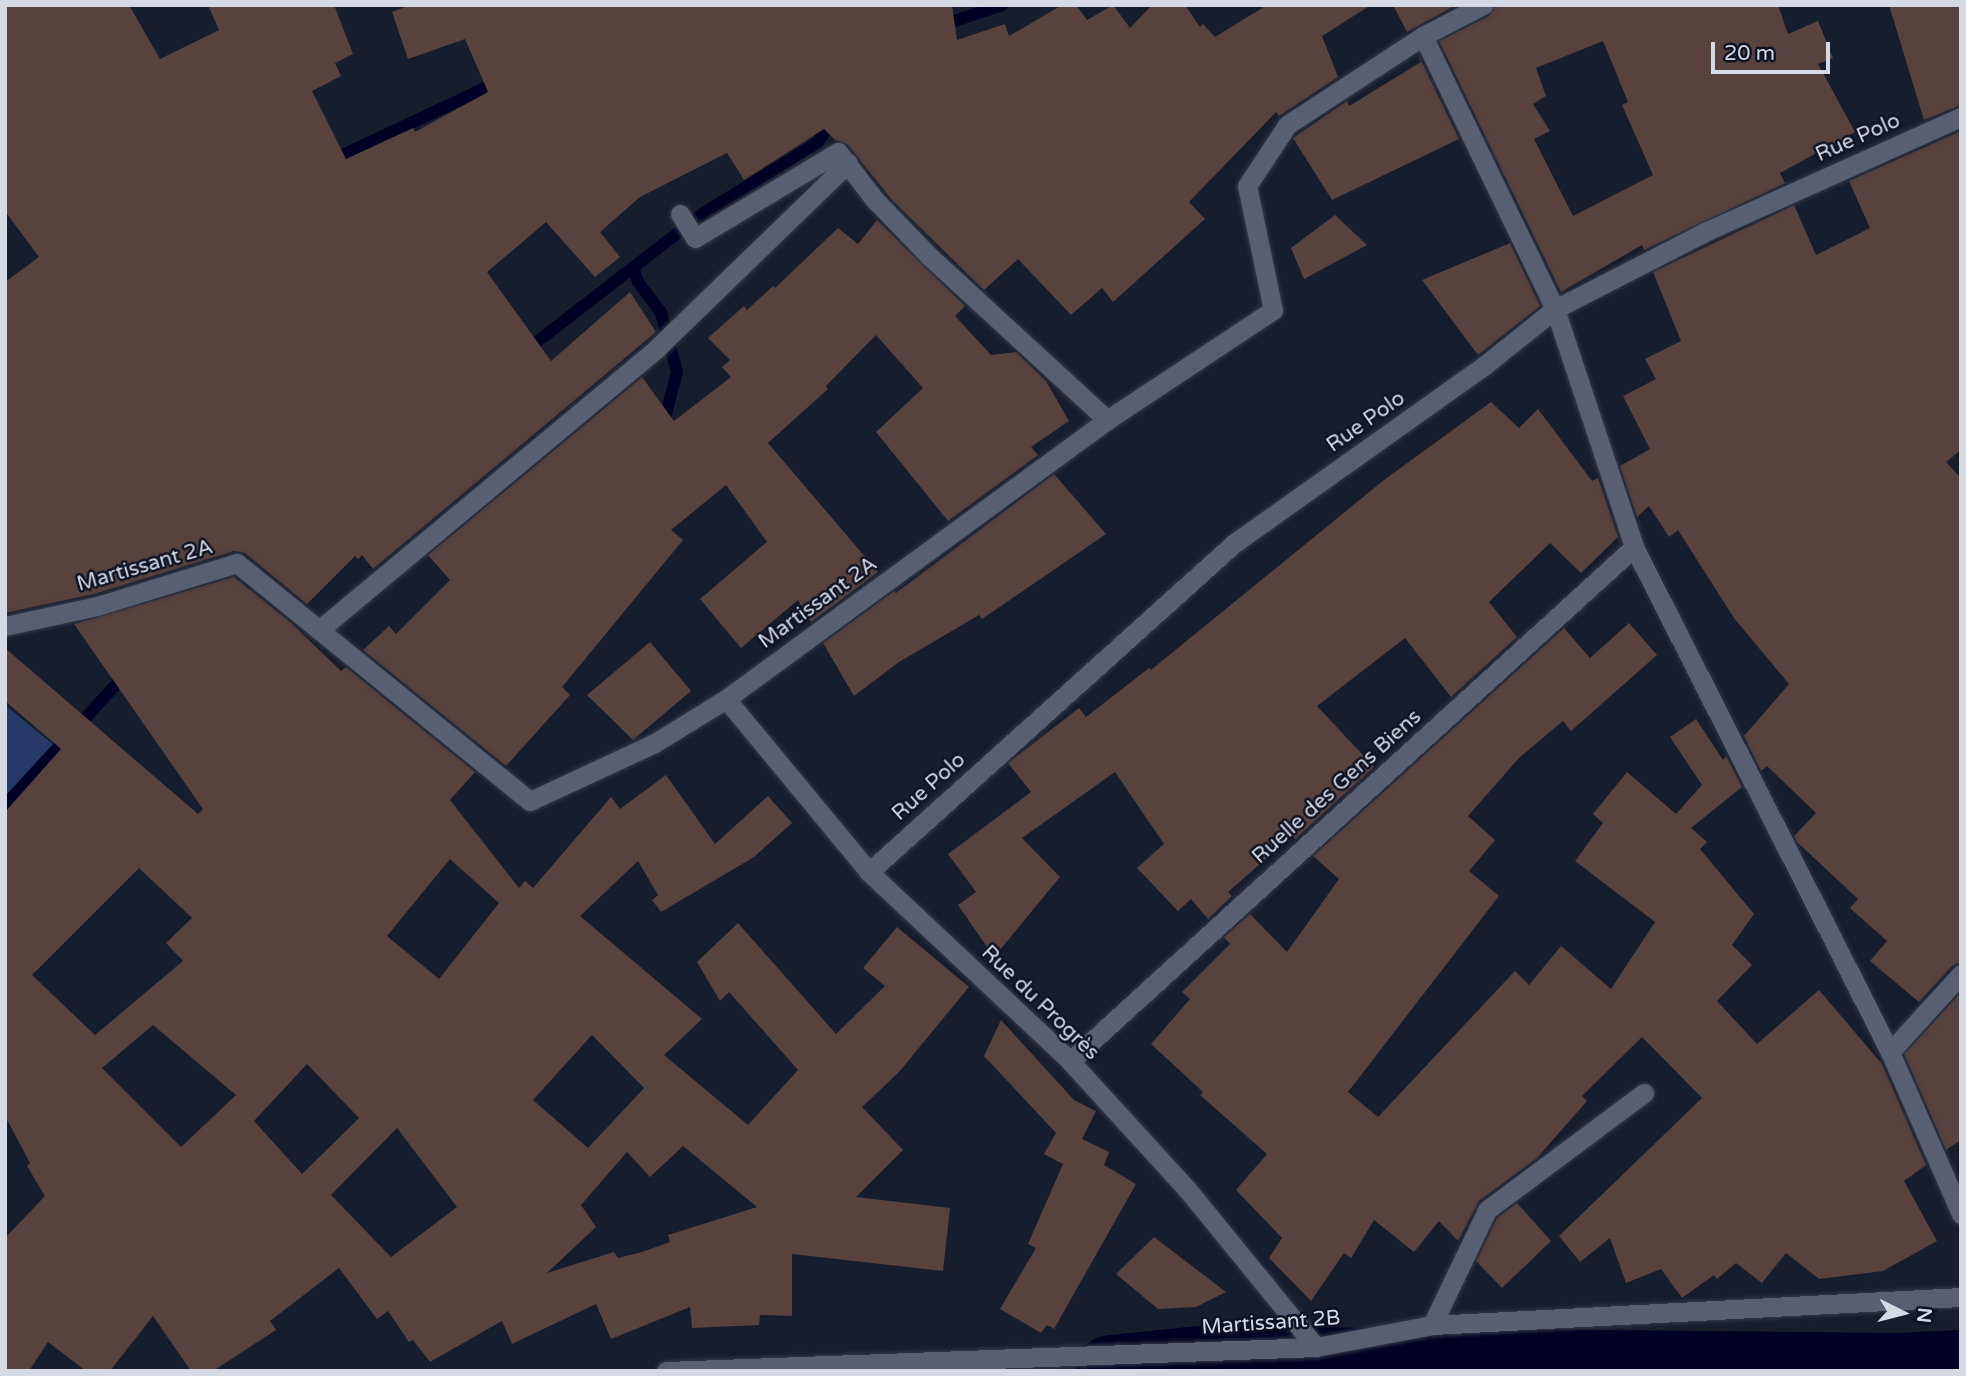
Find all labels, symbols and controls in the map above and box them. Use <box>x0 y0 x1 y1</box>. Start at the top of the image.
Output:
scale bar <box>1714 28 1833 72</box>
text: 20 m <box>1724 41 1775 66</box>
street label: Rue Polo <box>1812 108 1904 168</box>
street label: Rue Polo <box>1322 386 1410 458</box>
street label: Martissant 2A <box>74 535 216 597</box>
street label: Martissant 2A <box>754 552 882 654</box>
street label: Ruelle des Gens Biens <box>1247 705 1427 869</box>
street label: Rue Polo <box>887 748 971 826</box>
street label: Rue du Progrès <box>976 940 1104 1066</box>
north arrow <box>1868 1278 1938 1348</box>
street label: Martissant 2B <box>1201 1306 1341 1340</box>
text: N <box>1912 1306 1936 1324</box>

